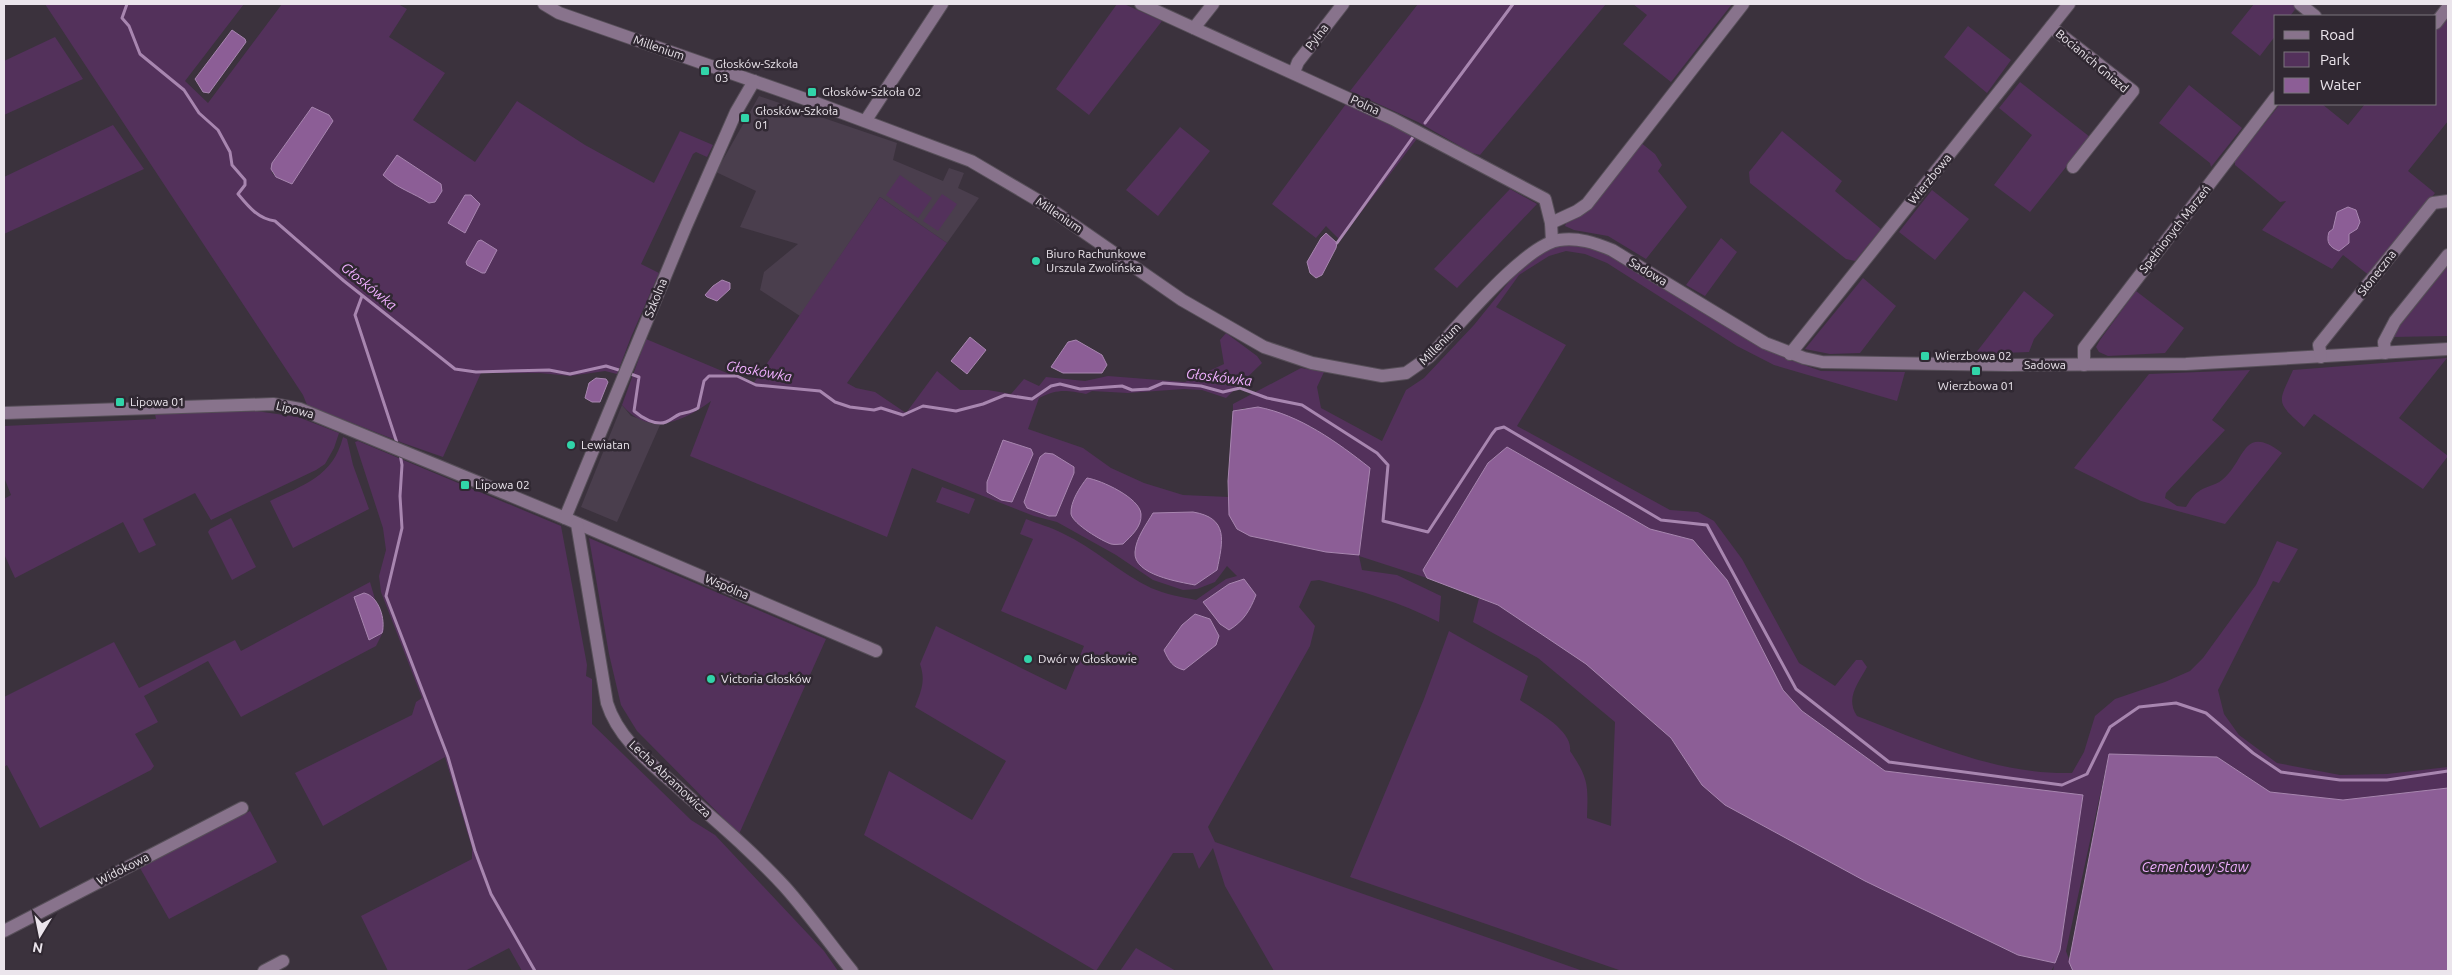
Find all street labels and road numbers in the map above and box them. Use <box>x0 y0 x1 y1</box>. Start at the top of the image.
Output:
street label: Pylna <box>1302 21 1331 52</box>
street label: Bocianich Gniazd <box>2053 27 2131 95</box>
street label: Millenium <box>632 33 686 62</box>
street label: Polna <box>1349 92 1382 117</box>
street label: Wierzbowa <box>1906 151 1954 206</box>
street label: Spełnionych Marzeń <box>2136 182 2213 275</box>
street label: Millenium <box>1034 194 1085 235</box>
street label: Słoneczna <box>2355 247 2398 298</box>
street label: Sadowa <box>1627 255 1670 288</box>
street label: Szkolna <box>642 276 669 319</box>
street label: Millenium <box>1416 320 1463 367</box>
street label: Sadowa <box>2024 358 2066 371</box>
street label: Lipowa <box>275 399 315 420</box>
street label: Wspólna <box>703 571 751 602</box>
street label: Lecha Abramowicza <box>627 738 714 820</box>
street label: Widokowa <box>95 850 151 887</box>

